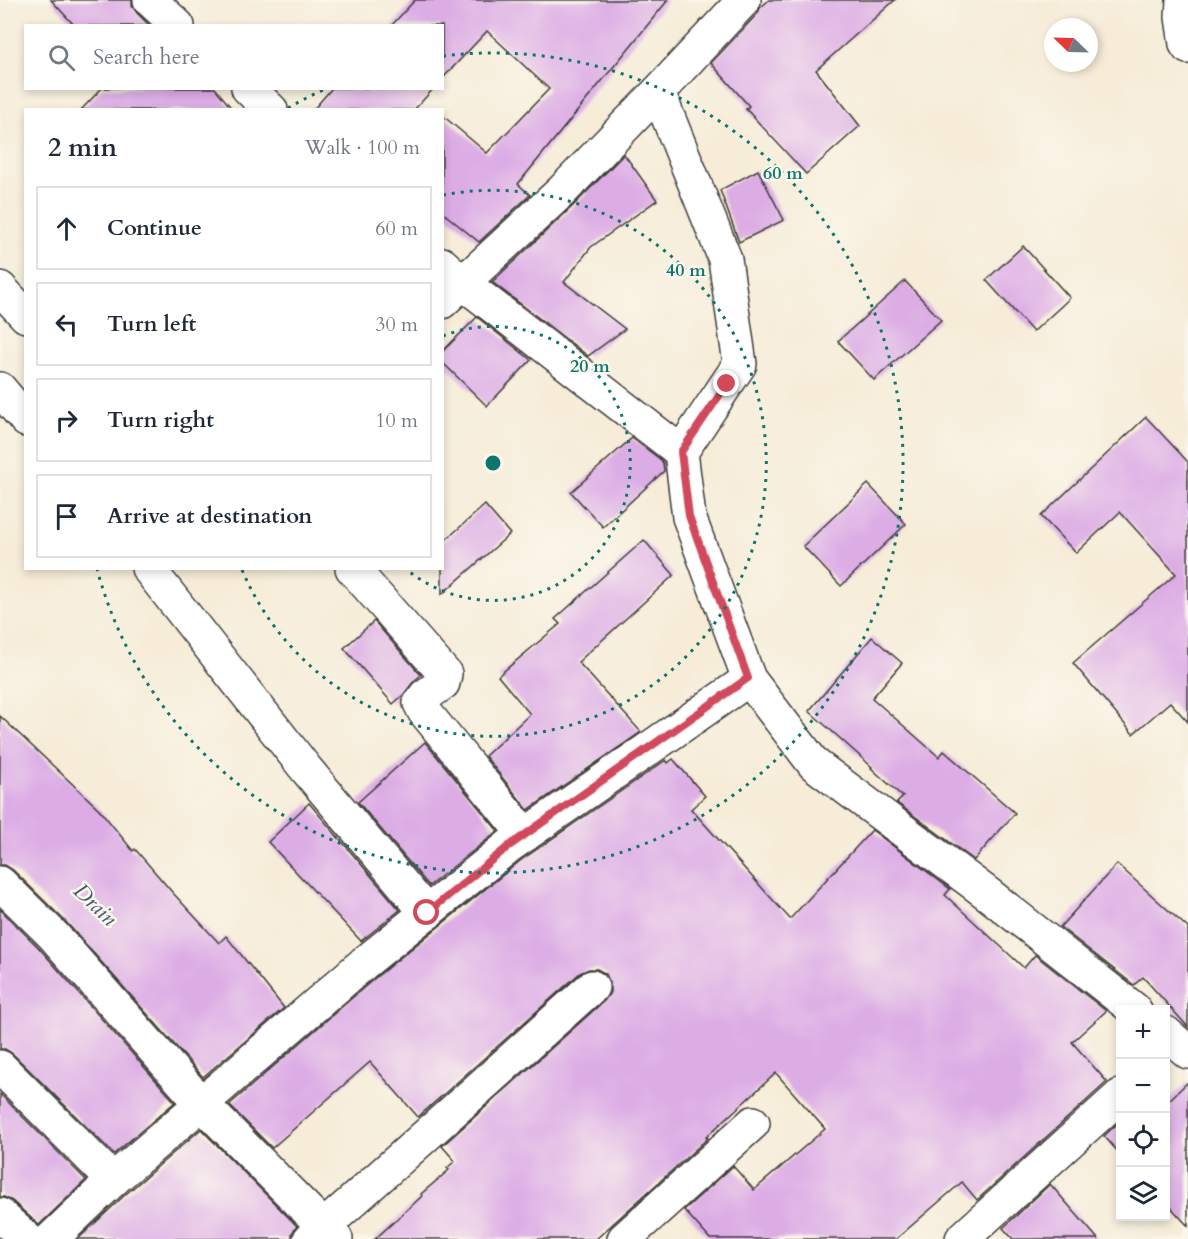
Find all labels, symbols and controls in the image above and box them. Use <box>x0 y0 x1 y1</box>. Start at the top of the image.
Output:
north arrow <box>1044 18 1098 72</box>
search box <box>24 24 444 90</box>
icon: search <box>45 41 78 74</box>
text: Search here <box>93 42 200 72</box>
text: 2 min <box>48 130 117 165</box>
text: Walk · 100 m <box>305 134 420 161</box>
text: 60 m <box>763 161 803 186</box>
icon: ahead <box>50 212 83 245</box>
text: Continue <box>107 213 202 243</box>
text: 60 m <box>375 215 418 242</box>
text: 40 m <box>666 258 706 283</box>
icon: left <box>50 308 83 341</box>
text: Turn left <box>107 309 196 339</box>
text: 30 m <box>375 311 418 338</box>
text: 20 m <box>570 354 610 379</box>
route end <box>713 370 739 396</box>
icon: right <box>50 404 83 437</box>
text: Turn right <box>107 405 214 435</box>
text: 10 m <box>375 407 418 434</box>
centre of rings <box>483 453 503 473</box>
icon: arrive <box>50 500 83 533</box>
text: Arrive at destination <box>107 501 312 531</box>
water label: Drain <box>67 876 124 933</box>
route start <box>413 899 439 925</box>
map controls <box>1116 1005 1170 1221</box>
button: + <box>1116 1005 1170 1059</box>
button: − <box>1116 1059 1170 1113</box>
button: locate <box>1116 1113 1170 1167</box>
button: layers <box>1116 1167 1170 1221</box>

